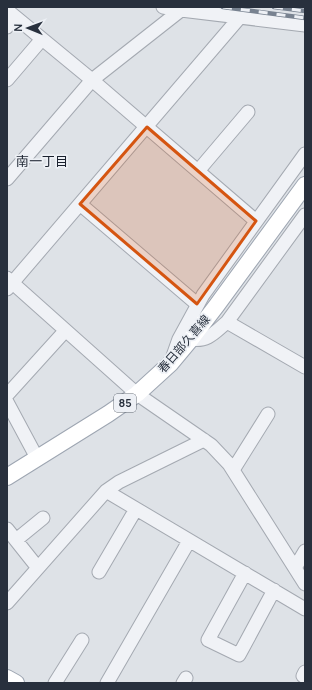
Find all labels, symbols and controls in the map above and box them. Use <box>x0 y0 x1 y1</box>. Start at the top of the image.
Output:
north arrow <box>8 8 48 48</box>
text: N <box>10 24 25 32</box>
district label: 南一丁目 <box>16 152 68 170</box>
street label: 春日部久喜線 <box>154 311 214 376</box>
road number: 85 <box>114 394 136 412</box>

